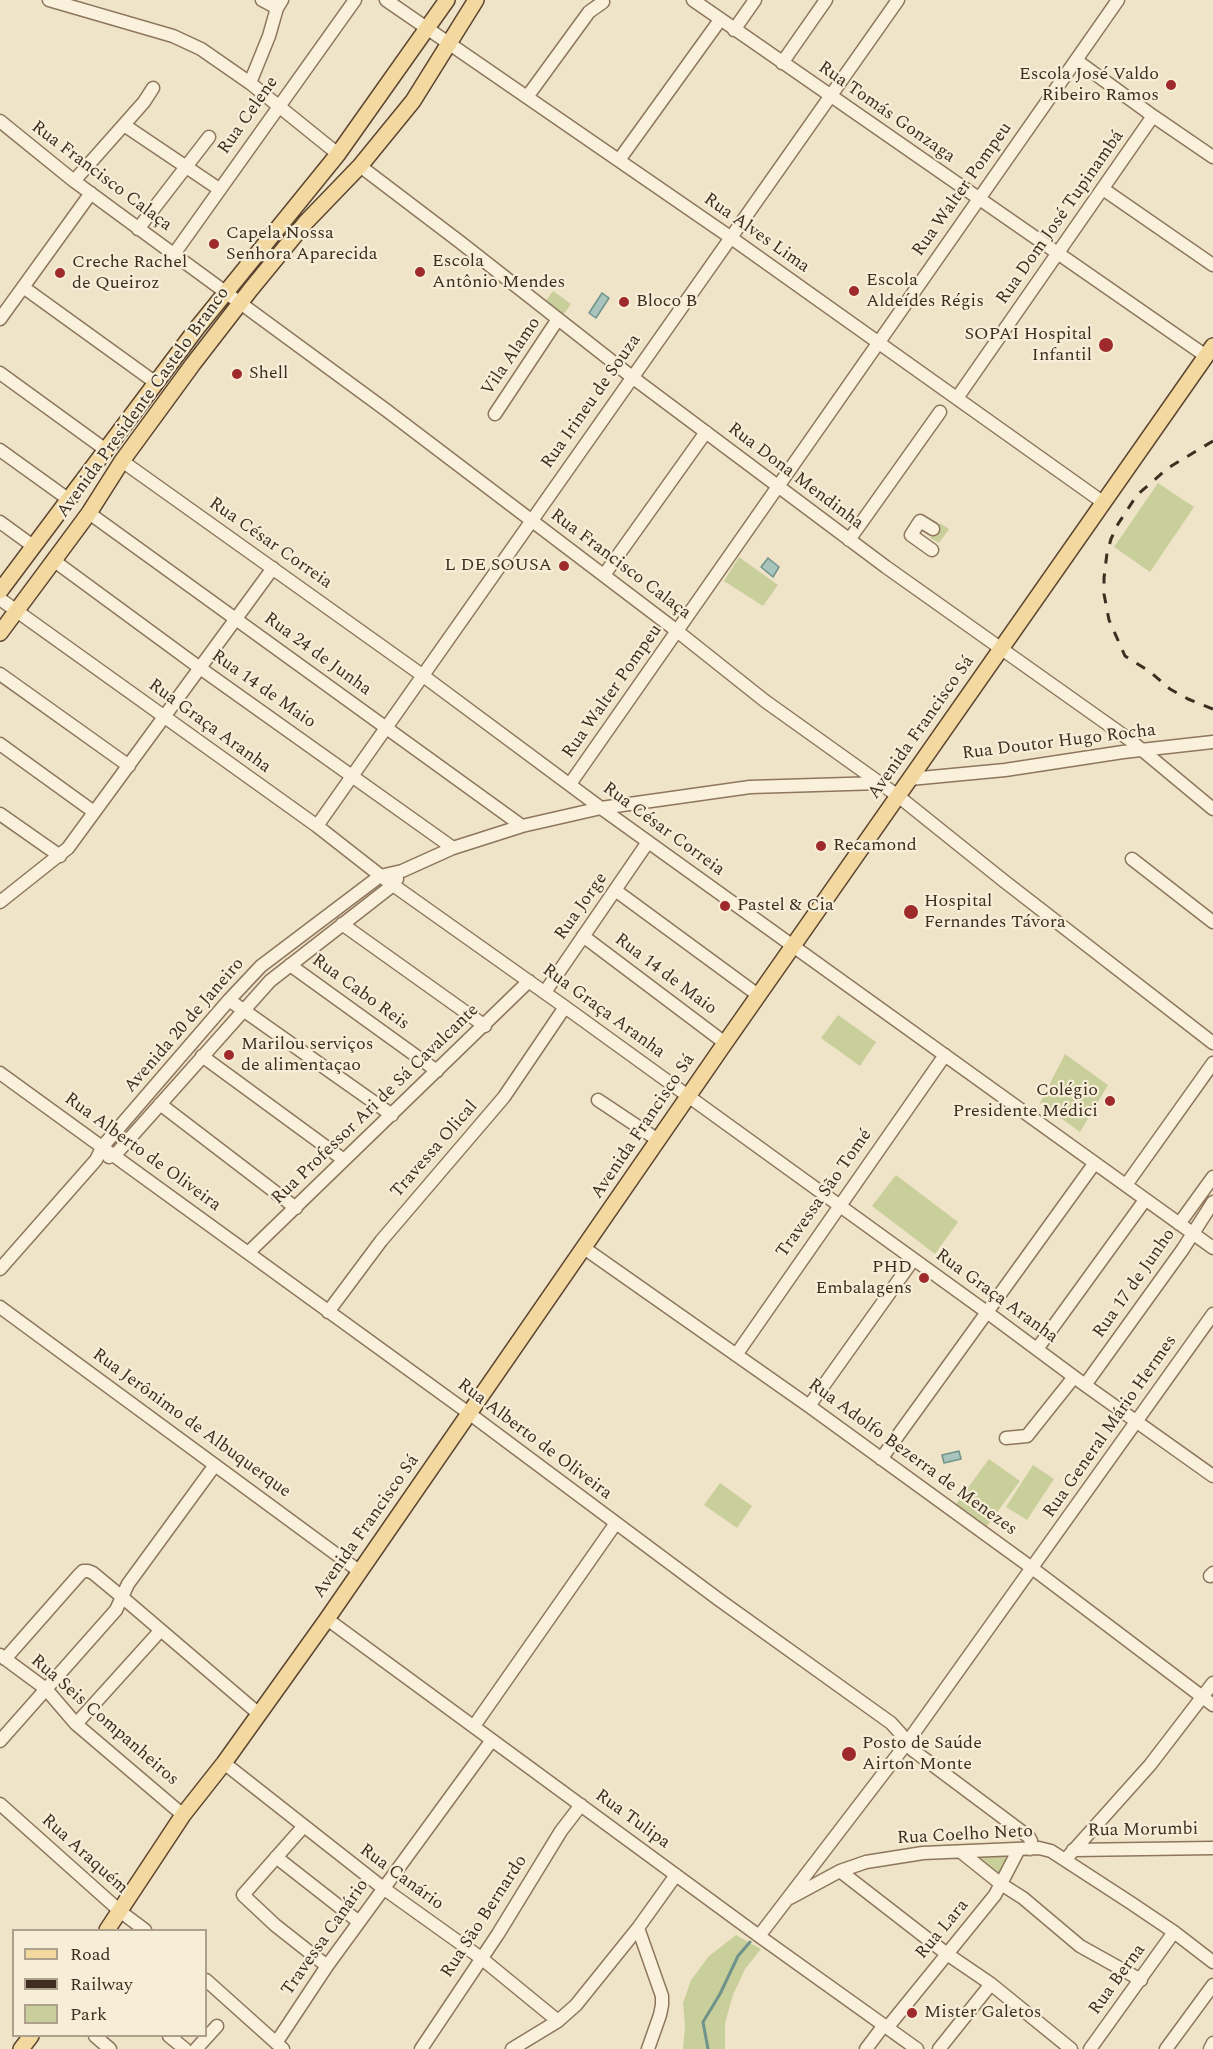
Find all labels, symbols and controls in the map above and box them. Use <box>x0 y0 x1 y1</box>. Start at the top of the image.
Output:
street label: Rua Tomás Gonzaga <box>813 58 959 168</box>
place label: Escola José Valdo Ribeiro Ramos <box>1019 64 1159 106</box>
street label: Rua Celene <box>214 73 284 159</box>
marker: Escola José Valdo Ribeiro Ramos <box>1164 78 1178 92</box>
street label: Rua Francisco Calaça <box>26 117 176 237</box>
street label: Rua Walter Pompeu <box>909 119 1017 261</box>
street label: Rua Dom José Tupinambá <box>993 127 1129 309</box>
street label: Rua Alves Lima <box>699 189 813 279</box>
place label: Capela Nossa Senhora Aparecida <box>226 223 378 266</box>
marker: Capela Nossa Senhora Aparecida <box>207 237 221 251</box>
place label: Escola Antônio Mendes <box>432 251 565 294</box>
place label: Creche Rachel de Queiroz <box>72 252 187 294</box>
marker: Escola Antônio Mendes <box>413 265 427 279</box>
marker: Creche Rachel de Queiroz <box>53 266 67 280</box>
place label: Escola Aldeídes Régis <box>866 270 984 312</box>
street label: Avenida Presidente Castelo Branco <box>53 283 235 523</box>
marker: Escola Aldeídes Régis <box>847 284 861 298</box>
place label: Bloco B <box>636 291 697 313</box>
marker: Bloco B <box>617 295 631 309</box>
street label: Vila Alamo <box>478 314 546 400</box>
place label: SOPAI Hospital Infantil <box>965 324 1092 366</box>
street label: Rua Irineu de Souza <box>537 331 647 473</box>
marker: SOPAI Hospital Infantil <box>1097 336 1115 354</box>
place label: Shell <box>249 363 288 385</box>
marker: Shell <box>230 367 244 381</box>
street label: Rua Dona Mendinha <box>723 419 867 535</box>
street label: Rua César Correia <box>204 493 336 595</box>
street label: Rua Francisco Calaça <box>545 505 695 625</box>
place label: L DE SOUSA <box>445 555 552 577</box>
marker: L DE SOUSA <box>557 559 571 573</box>
street label: Rua 24 de Junha <box>259 609 375 701</box>
street label: Rua Walter Pompeu <box>559 621 667 763</box>
street label: Rua 14 de Maio <box>207 646 319 734</box>
street label: Avenida Francisco Sá <box>864 652 980 804</box>
street label: Rua Graça Aranha <box>143 675 275 779</box>
street label: Rua Doutor Hugo Rocha <box>961 720 1157 766</box>
street label: Rua César Correia <box>598 778 728 882</box>
place label: Recamond <box>833 835 917 857</box>
marker: Recamond <box>814 839 828 853</box>
street label: Rua Jorge <box>551 869 613 945</box>
place label: Hospital Fernandes Távora <box>924 891 1066 934</box>
place label: Pastel & Cia <box>737 895 834 917</box>
marker: Pastel & Cia <box>718 899 732 913</box>
marker: Hospital Fernandes Távora <box>902 903 920 921</box>
street label: Rua 14 de Maio <box>610 930 720 1020</box>
street label: Rua Cabo Reis <box>307 950 413 1036</box>
street label: Avenida 20 de Janeiro <box>120 954 250 1098</box>
street label: Rua Graça Aranha <box>537 960 669 1064</box>
street label: Rua Professor Ari de Sá Cavalcante <box>268 1000 484 1210</box>
place label: Marilou serviços de alimentaçao <box>241 1034 373 1076</box>
marker: Marilou serviços de alimentaçao <box>222 1048 236 1062</box>
street label: Avenida Francisco Sá <box>587 1050 701 1204</box>
place label: Colégio Presidente Médici <box>953 1080 1098 1122</box>
street label: Rua Alberto de Oliveira <box>59 1089 225 1217</box>
marker: Colégio Presidente Médici <box>1103 1094 1117 1108</box>
street label: Travessa Olical <box>387 1097 483 1203</box>
street label: Travessa São Tomé <box>773 1126 877 1262</box>
street label: Rua 17 de Junho <box>1089 1225 1181 1343</box>
street label: Rua Graça Aranha <box>930 1245 1062 1349</box>
place label: PHD Embalagens <box>815 1257 912 1300</box>
marker: PHD Embalagens <box>917 1271 931 1285</box>
street label: Rua General Mário Hermes <box>1040 1331 1182 1523</box>
street label: Rua Jerônimo de Albuquerque <box>87 1345 295 1503</box>
street label: Rua Alberto de Oliveira <box>452 1375 616 1505</box>
street label: Rua Adolfo Bezerra de Menezes <box>803 1375 1021 1541</box>
street label: Avenida Francisco Sá <box>309 1451 425 1603</box>
street label: Rua Seis Companheiros <box>26 1651 182 1791</box>
place label: Posto de Saúde Airton Monte <box>862 1733 982 1776</box>
marker: Posto de Saúde Airton Monte <box>840 1745 858 1763</box>
street label: Rua Tulipa <box>590 1786 674 1854</box>
street label: Rua Araquém <box>36 1810 132 1900</box>
street label: Rua Morumbi <box>1088 1819 1198 1843</box>
street label: Rua Coelho Neto <box>896 1822 1034 1850</box>
street label: Rua Canário <box>355 1840 447 1916</box>
street label: Rua São Bernardo <box>437 1851 533 1983</box>
street label: Travessa Canário <box>278 1876 374 2000</box>
street label: Rua Lara <box>912 1896 974 1964</box>
legend <box>12 1929 207 2037</box>
street label: Rua Berna <box>1085 1940 1151 2020</box>
text: Road <box>70 1941 111 1968</box>
text: Railway <box>70 1971 133 1998</box>
text: Park <box>70 2001 107 2028</box>
place label: Mister Galetos <box>924 2002 1042 2024</box>
marker: Mister Galetos <box>905 2006 919 2020</box>

